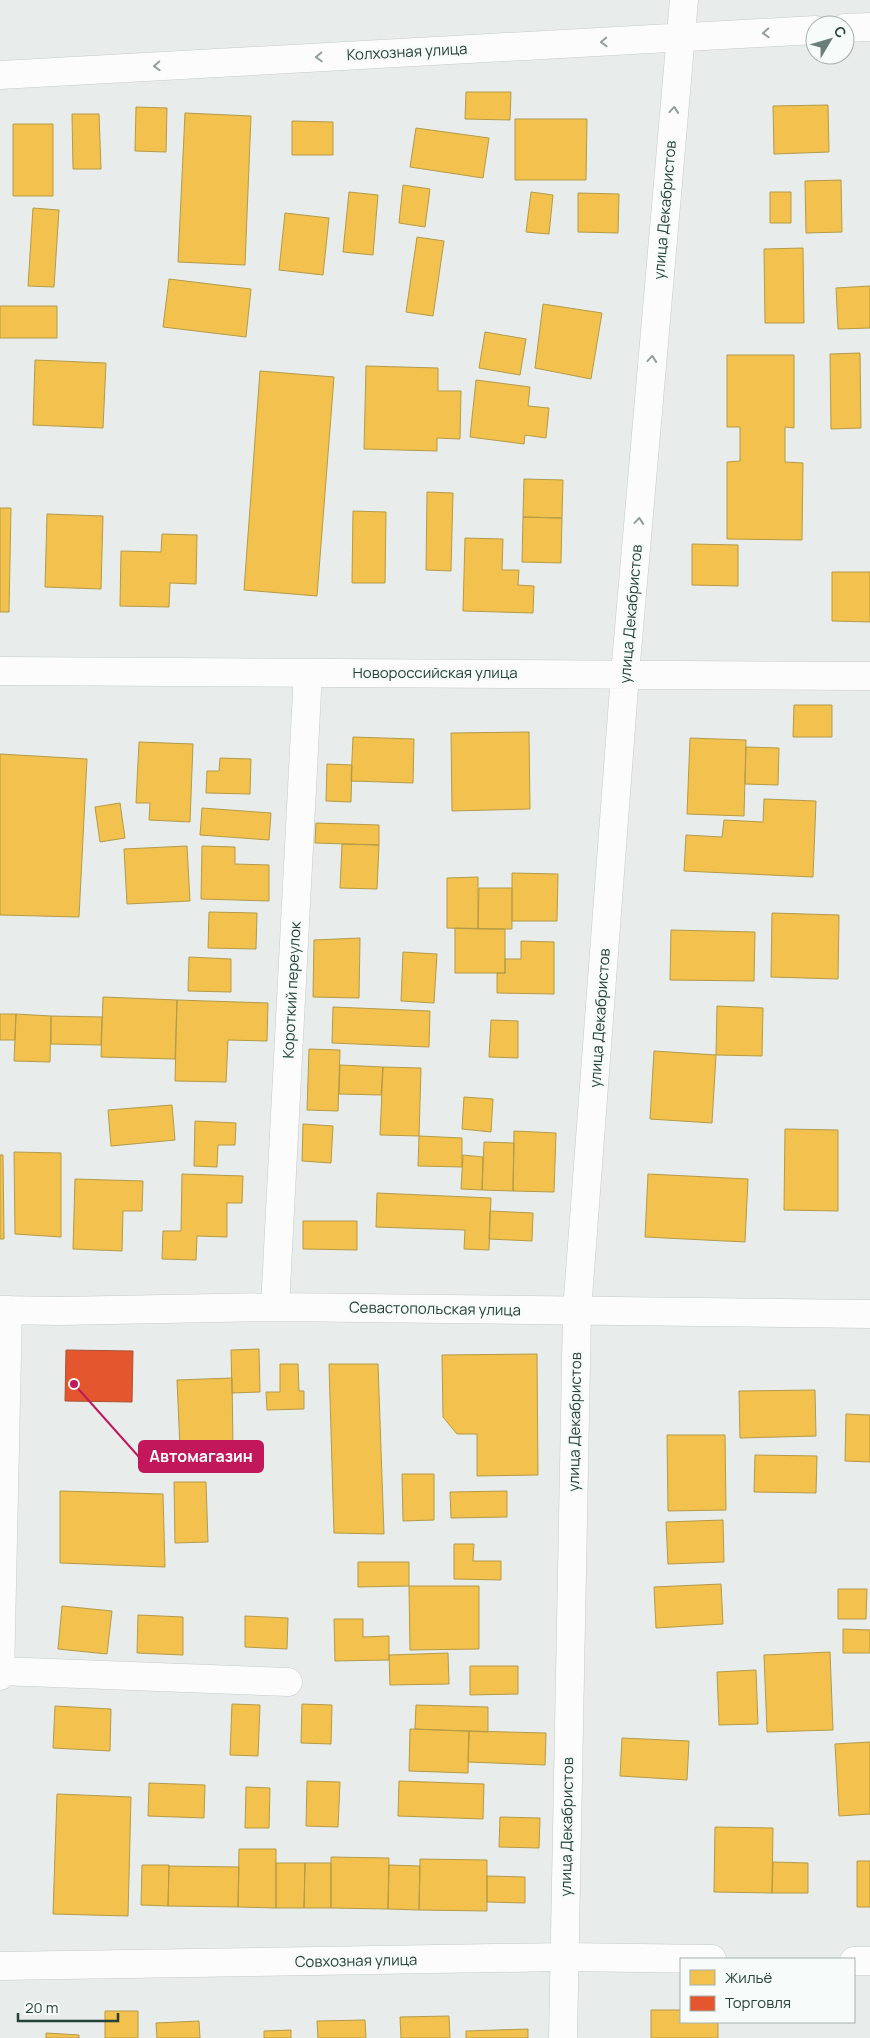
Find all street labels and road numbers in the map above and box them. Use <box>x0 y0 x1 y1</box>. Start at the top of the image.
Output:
street label: Колхозная улица <box>346 38 468 65</box>
street label: улица Декабристов <box>648 140 681 280</box>
street label: улица Декабристов <box>614 544 647 684</box>
street label: Новороссийская улица <box>353 662 517 683</box>
street label: Короткий переулок <box>277 920 306 1059</box>
street label: улица Декабристов <box>584 948 615 1088</box>
street label: Севастопольская улица <box>349 1296 521 1321</box>
street label: улица Декабристов <box>563 1352 586 1492</box>
street label: улица Декабристов <box>555 1757 578 1897</box>
street label: Совхозная улица <box>295 1949 417 1972</box>

